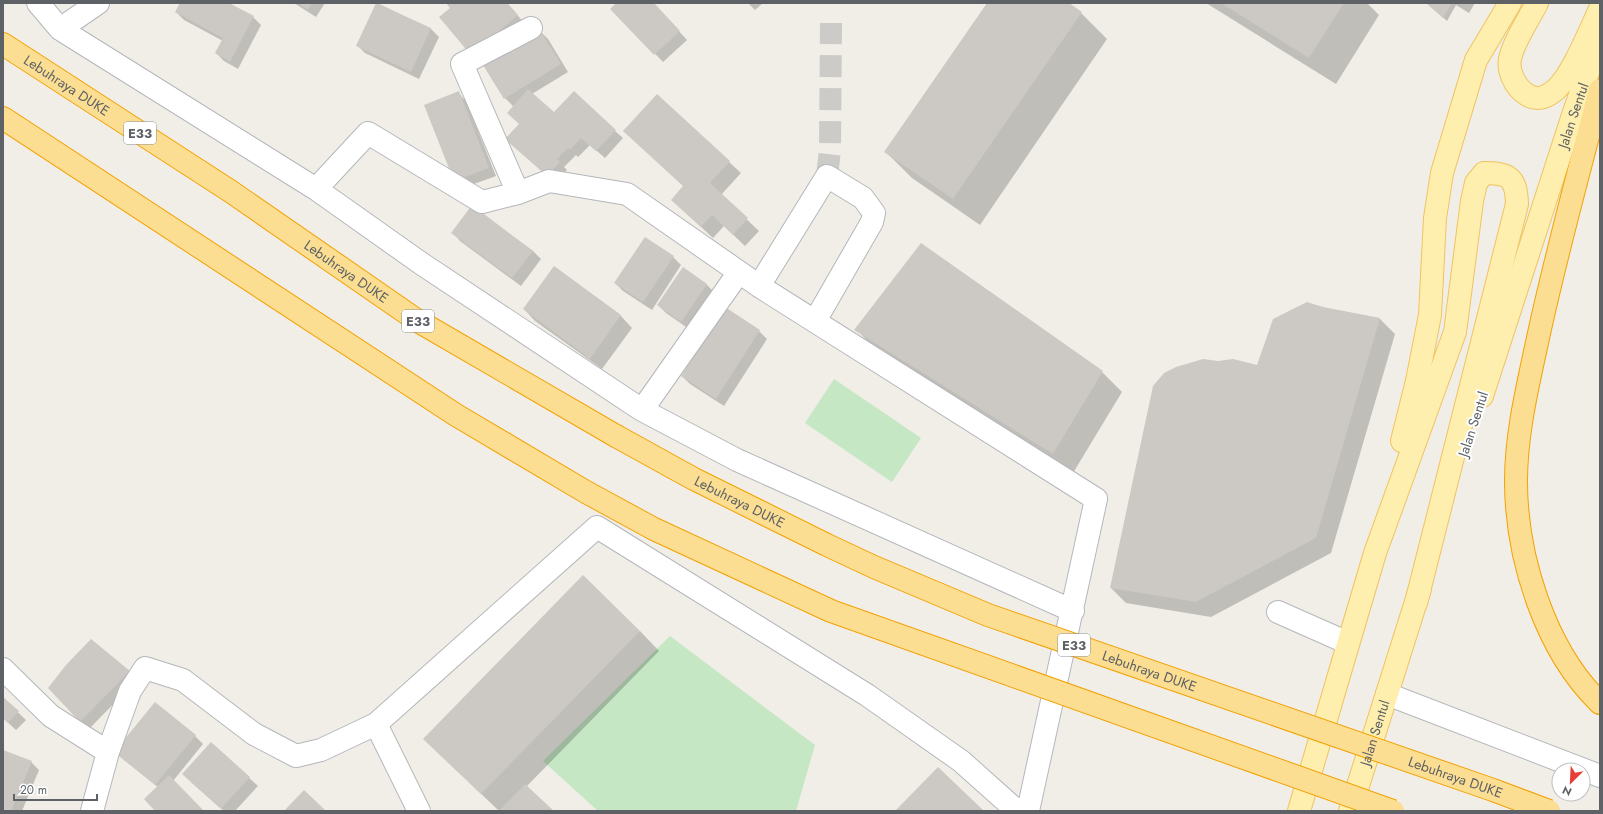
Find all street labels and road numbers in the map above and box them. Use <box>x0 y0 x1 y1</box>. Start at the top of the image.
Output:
street label: Lebuhraya DUKE <box>20 50 114 121</box>
street label: Jalan Sentul <box>1552 80 1594 153</box>
road number: E33 <box>124 122 156 144</box>
street label: Lebuhraya DUKE <box>300 235 393 308</box>
road number: E33 <box>402 310 434 332</box>
street label: Jalan Sentul <box>1452 389 1493 461</box>
street label: Lebuhraya DUKE <box>691 471 788 533</box>
road number: E33 <box>1058 634 1090 656</box>
street label: Lebuhraya DUKE <box>1100 645 1199 697</box>
street label: Jalan Sentul <box>1354 697 1394 770</box>
street label: Lebuhraya DUKE <box>1406 751 1506 803</box>

